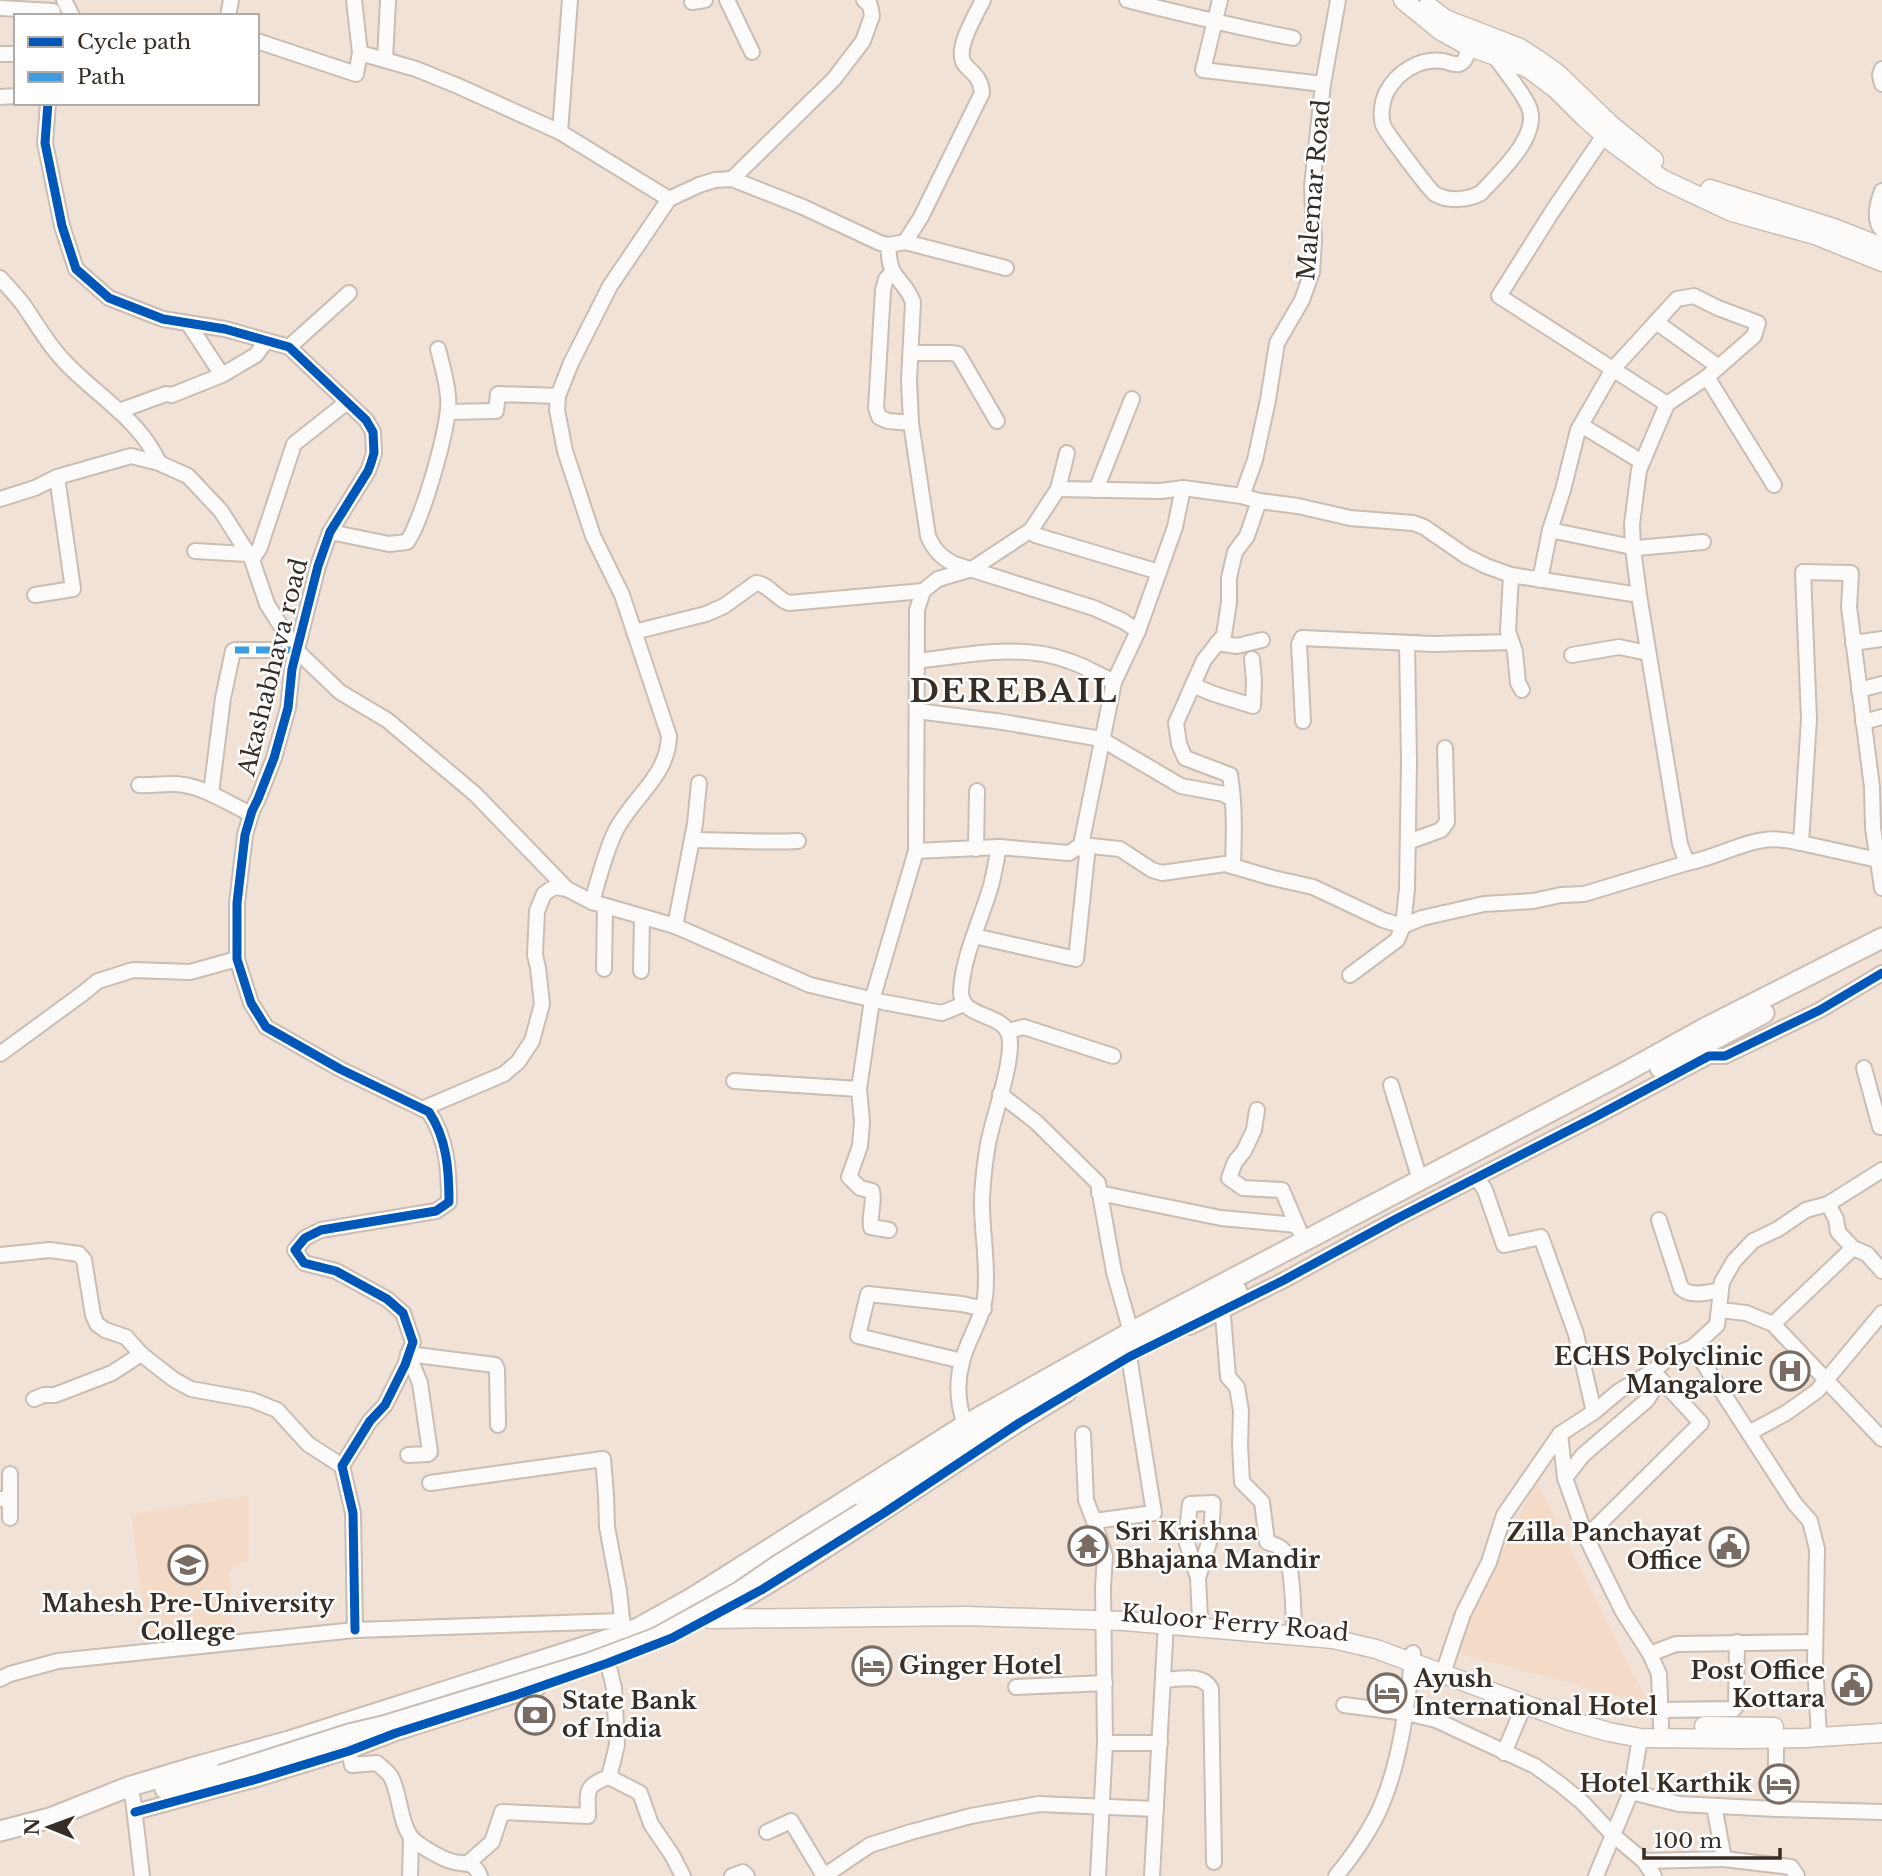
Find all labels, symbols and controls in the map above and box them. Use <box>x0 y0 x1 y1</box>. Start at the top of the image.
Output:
legend <box>14 14 259 105</box>
text: Cycle path <box>77 29 191 55</box>
text: Path <box>77 64 125 90</box>
street label: Malemar Road <box>1291 98 1336 282</box>
street label: Akashabhava road <box>231 555 314 780</box>
district label: DEREBAIL <box>910 671 1118 711</box>
place label: ECHS Polyclinic Mangalore <box>1554 1342 1763 1399</box>
hospital icon: ECHS Polyclinic Mangalore <box>1769 1350 1811 1392</box>
place label: Sri Krishna Bhajana Mandir <box>1115 1517 1320 1574</box>
place label: Zilla Panchayat Office <box>1507 1518 1703 1575</box>
temple icon: Sri Krishna Bhajana Mandir <box>1067 1525 1109 1567</box>
public building icon: Zilla Panchayat Office <box>1708 1526 1750 1568</box>
school or university icon: Mahesh Pre-University College <box>167 1544 209 1586</box>
place label: Mahesh Pre-University College <box>42 1589 335 1646</box>
street label: Kuloor Ferry Road <box>1120 1598 1350 1647</box>
hotel icon: Ginger Hotel <box>851 1645 893 1687</box>
place label: Ginger Hotel <box>899 1651 1063 1680</box>
place label: Post Office Kottara <box>1691 1656 1825 1713</box>
place label: Ayush International Hotel <box>1413 1664 1658 1721</box>
public building icon: Post Office Kottara <box>1831 1664 1873 1706</box>
hotel icon: Ayush International Hotel <box>1366 1672 1408 1714</box>
place label: State Bank of India <box>562 1686 698 1743</box>
bank icon: State Bank of India <box>514 1694 556 1736</box>
hotel icon: Hotel Karthik <box>1758 1763 1800 1805</box>
place label: Hotel Karthik <box>1580 1769 1753 1798</box>
north arrow <box>14 1792 84 1862</box>
scale bar <box>1644 1816 1780 1860</box>
text: N <box>21 1817 44 1836</box>
text: 100 m <box>1654 1828 1722 1854</box>

